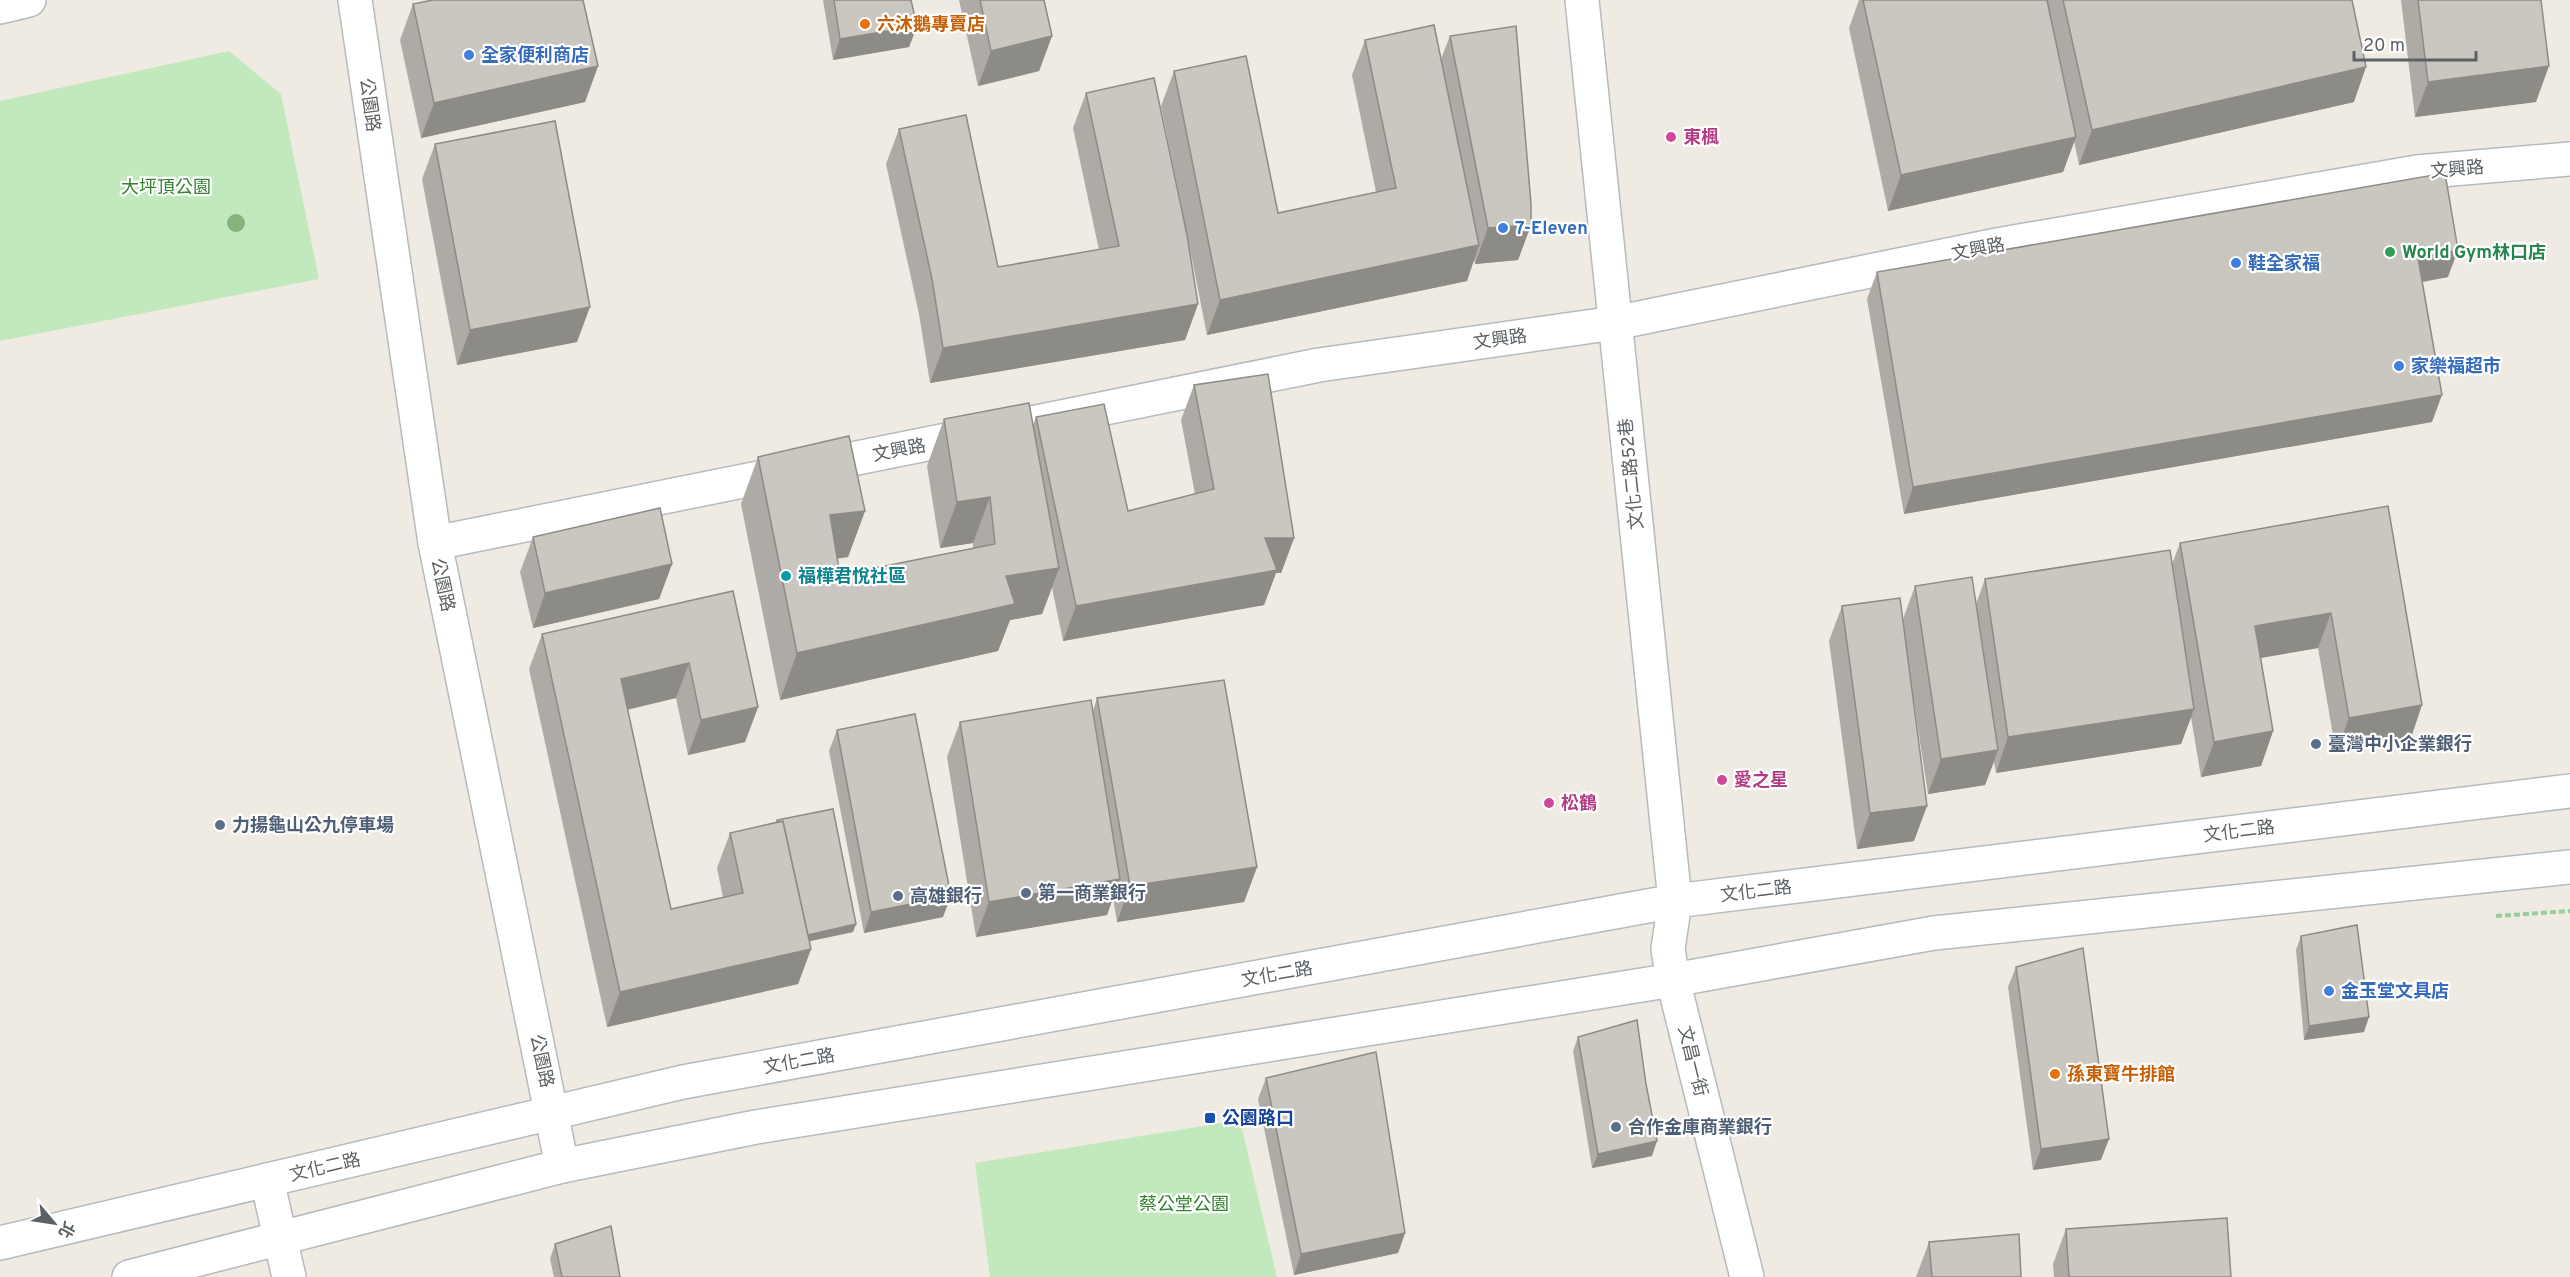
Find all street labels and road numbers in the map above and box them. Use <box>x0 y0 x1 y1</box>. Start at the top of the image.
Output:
street label: 公園路 <box>353 77 384 134</box>
street label: 文興路 <box>2429 157 2485 184</box>
street label: 文興路 <box>1950 234 2007 267</box>
street label: 文興路 <box>1472 325 1529 356</box>
street label: 文化二路52巷 <box>1615 417 1650 531</box>
street label: 文興路 <box>871 435 928 468</box>
street label: 公園路 <box>425 557 458 614</box>
street label: 文化二路 <box>2202 817 2276 848</box>
street label: 文化二路 <box>1719 877 1793 908</box>
street label: 文化二路 <box>1240 958 1315 993</box>
street label: 文昌一街 <box>1672 1024 1711 1099</box>
street label: 公園路 <box>524 1033 557 1090</box>
street label: 文化二路 <box>762 1045 837 1080</box>
street label: 文化二路 <box>288 1149 363 1188</box>

